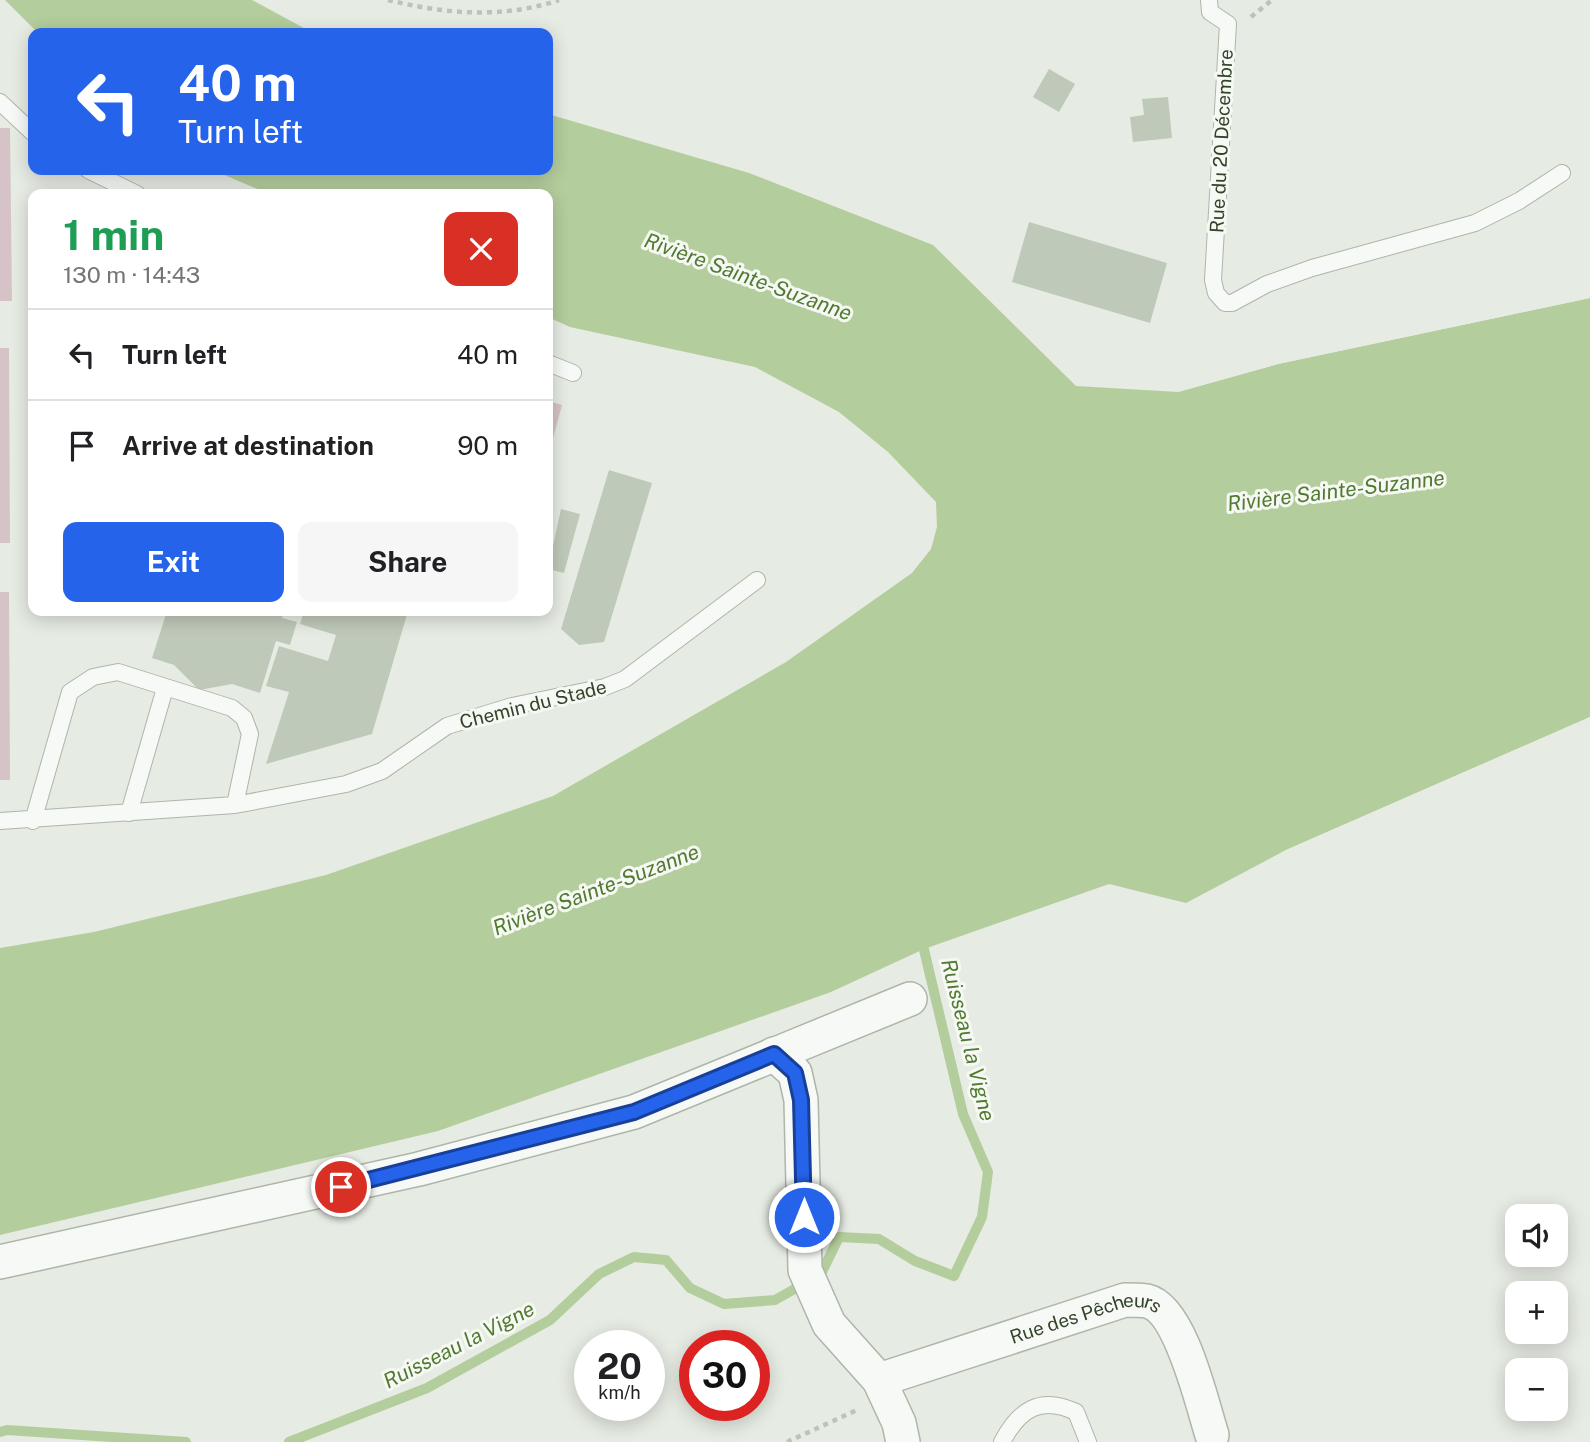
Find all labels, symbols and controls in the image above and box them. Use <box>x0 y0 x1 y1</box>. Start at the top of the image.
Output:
street label: Rue du 20 Décembre <box>1205 49 1237 233</box>
text: 40 m <box>178 54 297 112</box>
icon: left <box>63 56 154 147</box>
text: Turn left <box>178 113 303 150</box>
text: 1 min <box>63 210 164 259</box>
button: close <box>444 212 518 286</box>
water label: Rivière Sainte-Suzanne <box>641 227 855 326</box>
text: 130 m · 14:43 <box>63 261 200 288</box>
icon: left <box>63 336 101 374</box>
text: Turn left <box>122 339 227 370</box>
text: 40 m <box>457 339 518 370</box>
icon: arrive <box>63 427 101 465</box>
text: Arrive at destination <box>122 430 374 461</box>
text: 90 m <box>457 430 518 461</box>
water label: Rivière Sainte-Suzanne <box>1226 465 1446 516</box>
button: Exit <box>63 522 284 602</box>
button: Share <box>298 522 518 602</box>
street label: Chemin du Stade <box>457 675 609 733</box>
water label: Rivière Sainte-Suzanne <box>489 839 702 940</box>
water label: Ruisseau la Vigne <box>936 956 1001 1124</box>
pin <box>311 1157 371 1217</box>
icon: arrive <box>322 1168 360 1206</box>
position arrow <box>767 1180 841 1254</box>
map controls <box>1505 1204 1568 1421</box>
button: sound <box>1505 1204 1568 1267</box>
button: + <box>1505 1281 1568 1344</box>
street label: Rue des Pêcheurs <box>1007 1289 1167 1348</box>
water label: Ruisseau la Vigne <box>379 1296 539 1393</box>
speed limit sign: 30 <box>679 1330 770 1421</box>
text: 20 <box>597 1346 642 1387</box>
button: − <box>1505 1358 1568 1421</box>
text: km/h <box>598 1382 641 1403</box>

